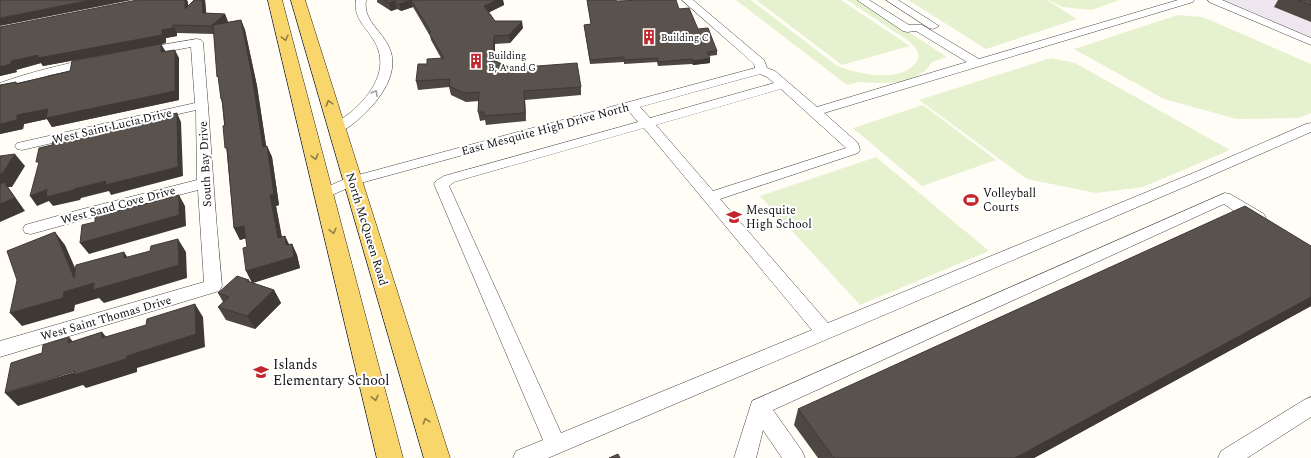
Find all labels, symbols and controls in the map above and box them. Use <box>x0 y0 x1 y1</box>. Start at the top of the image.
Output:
building icon: Building C <box>640 28 658 46</box>
place label: Building C <box>661 30 709 46</box>
one-way arrow <box>280 35 288 41</box>
place label: Building B, A and G <box>488 48 536 76</box>
building icon: Building B, A and G <box>467 52 485 70</box>
one-way arrow <box>371 90 378 97</box>
street label: East Mesquite High Drive North <box>459 98 631 161</box>
one-way arrow <box>325 100 334 107</box>
street label: West Saint Lucia Drive <box>50 103 174 149</box>
street label: South Bay Drive <box>194 120 217 207</box>
one-way arrow <box>310 153 319 160</box>
street label: North McQueen Road <box>340 170 393 288</box>
street label: West Sand Cove Drive <box>59 181 178 230</box>
place label: Volleyball Courts <box>983 184 1036 217</box>
sports icon: Volleyball Courts <box>962 191 980 209</box>
place label: Mesquite High School <box>746 201 812 234</box>
school or university icon: Mesquite High School <box>725 208 743 226</box>
one-way arrow <box>329 228 337 234</box>
street label: West Saint Thomas Drive <box>38 291 174 346</box>
place label: Islands Elementary School <box>273 354 389 391</box>
school or university icon: Islands Elementary School <box>252 363 270 381</box>
one-way arrow <box>370 395 378 401</box>
one-way arrow <box>422 417 431 424</box>

